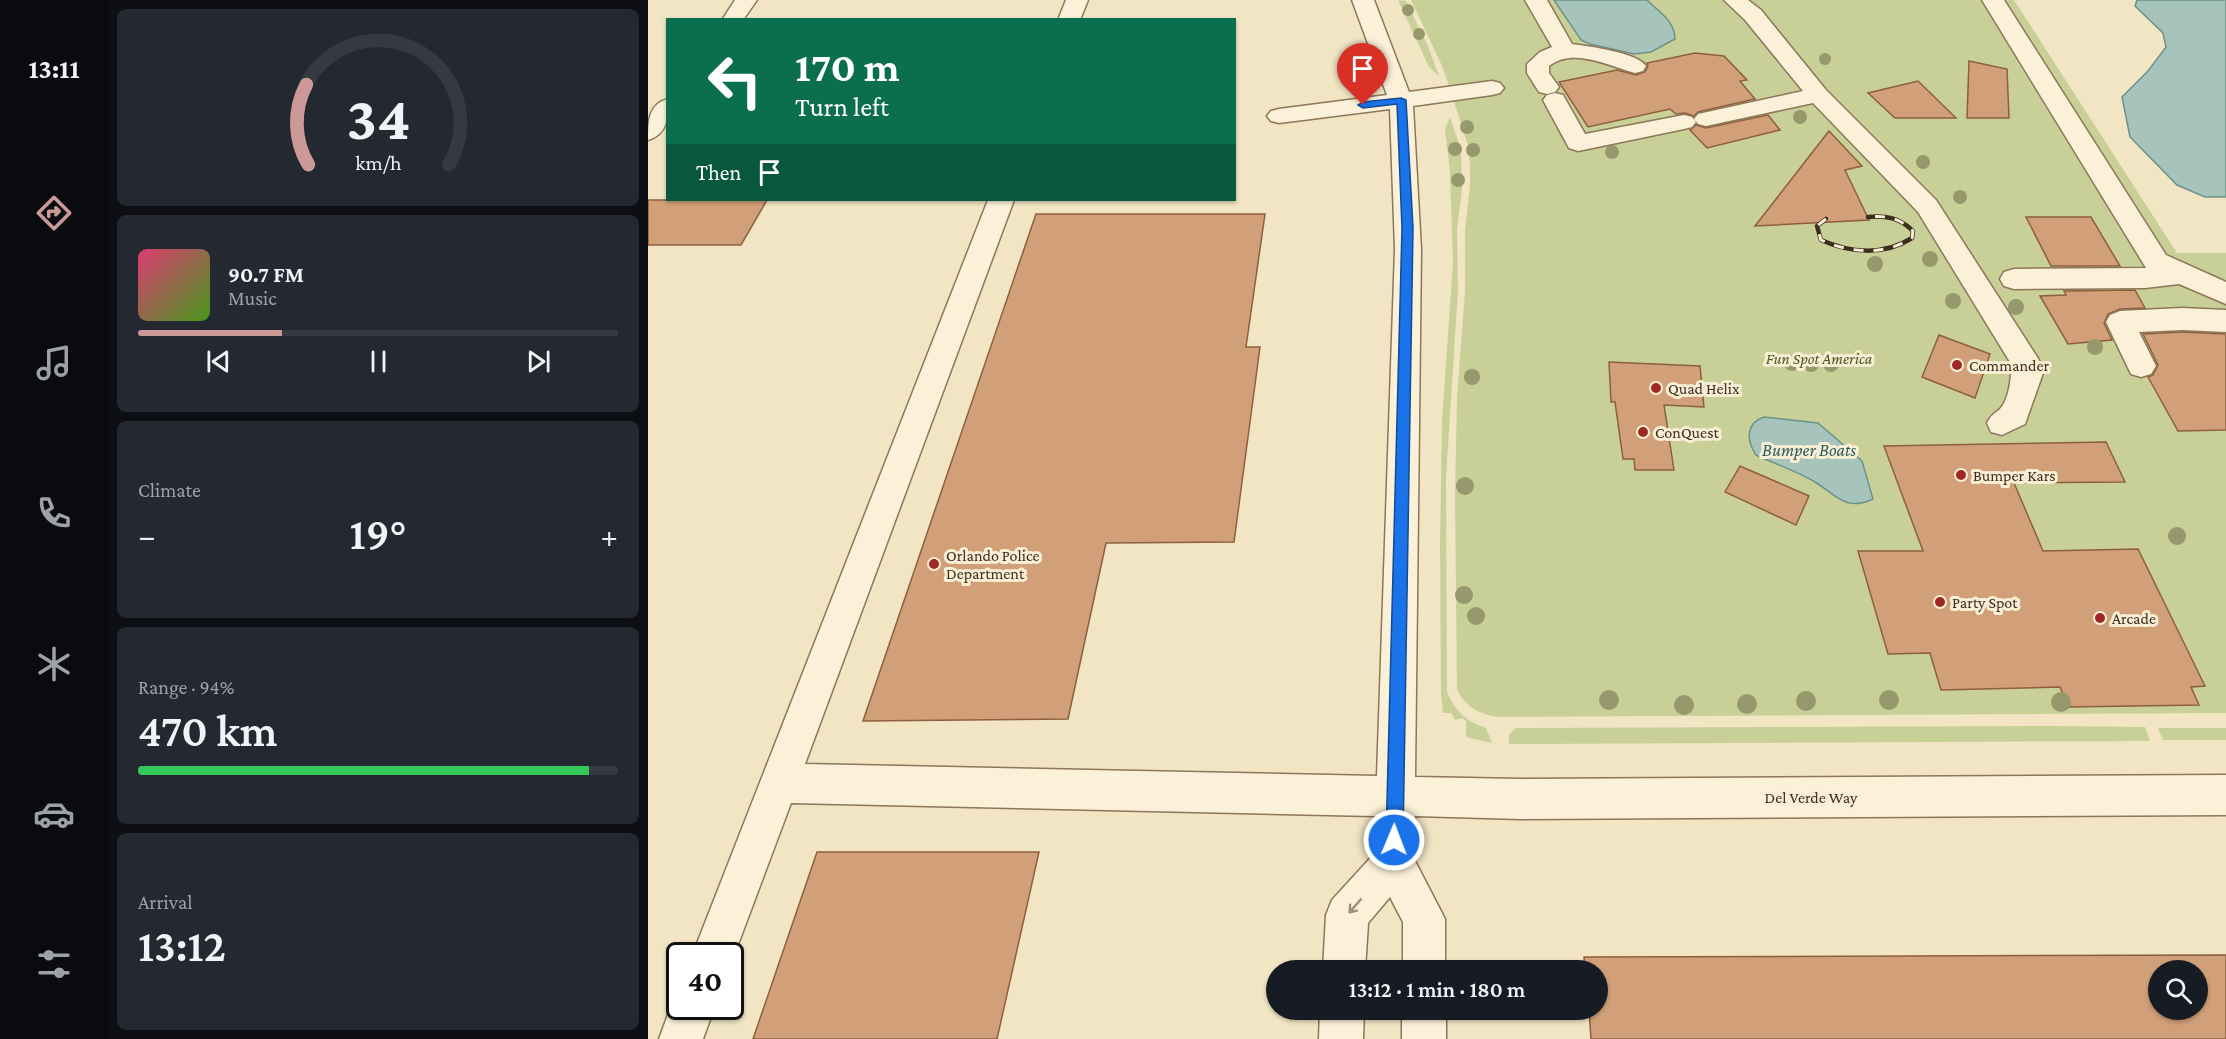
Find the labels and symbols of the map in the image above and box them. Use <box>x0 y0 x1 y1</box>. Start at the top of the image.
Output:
pin <box>1337 43 1388 105</box>
park label: Fun Spot America <box>1766 350 1873 368</box>
place label: Commander <box>1969 357 2049 374</box>
marker: Commander <box>1950 358 1964 372</box>
place label: Quad Helix <box>1668 380 1740 397</box>
marker: Quad Helix <box>1649 381 1663 395</box>
place label: ConQuest <box>1655 424 1719 441</box>
marker: ConQuest <box>1636 425 1650 439</box>
water label: Bumper Boats <box>1762 440 1856 460</box>
place label: Bumper Kars <box>1973 467 2056 485</box>
marker: Bumper Kars <box>1954 468 1968 482</box>
place label: Orlando Police Department <box>946 547 1040 583</box>
marker: Orlando Police Department <box>927 557 941 571</box>
place label: Party Spot <box>1952 594 2018 612</box>
marker: Party Spot <box>1933 595 1947 609</box>
place label: Arcade <box>2112 610 2156 627</box>
marker: Arcade <box>2093 611 2107 625</box>
street label: Del Verde Way <box>1765 789 1858 807</box>
position arrow <box>1362 808 1426 872</box>
one-way arrow <box>1348 898 1362 913</box>
speed limit sign: 40 <box>666 942 744 1020</box>

